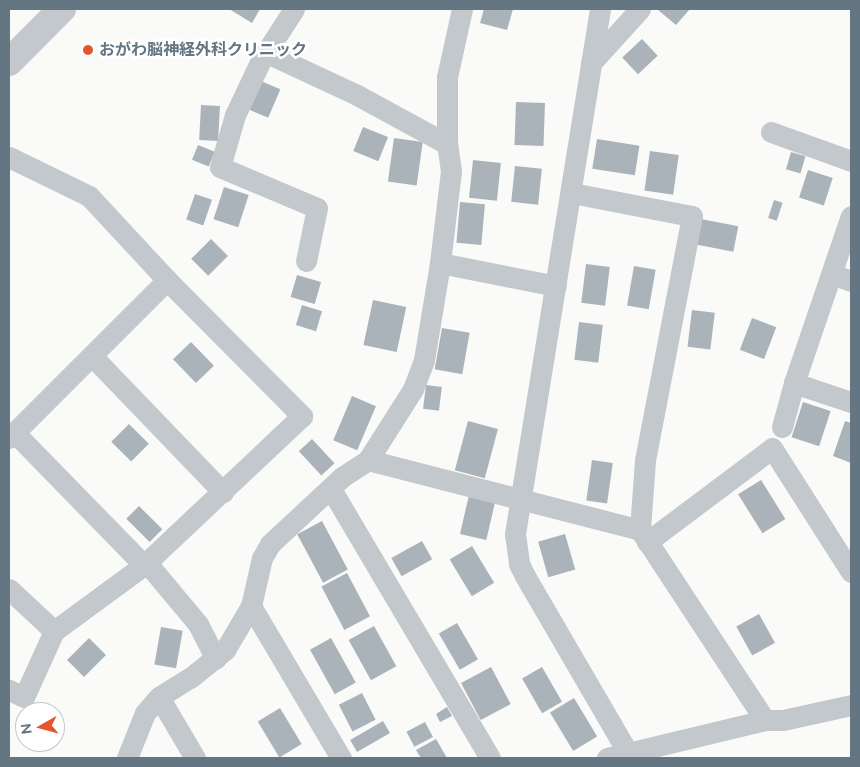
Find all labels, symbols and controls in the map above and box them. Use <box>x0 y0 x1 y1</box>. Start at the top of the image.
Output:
place label: おがわ脳神経外科クリニック <box>99 40 307 60</box>
marker: おがわ脳神経外科クリニック <box>81 43 95 57</box>
north arrow <box>15 702 65 752</box>
text: N <box>18 722 35 735</box>

